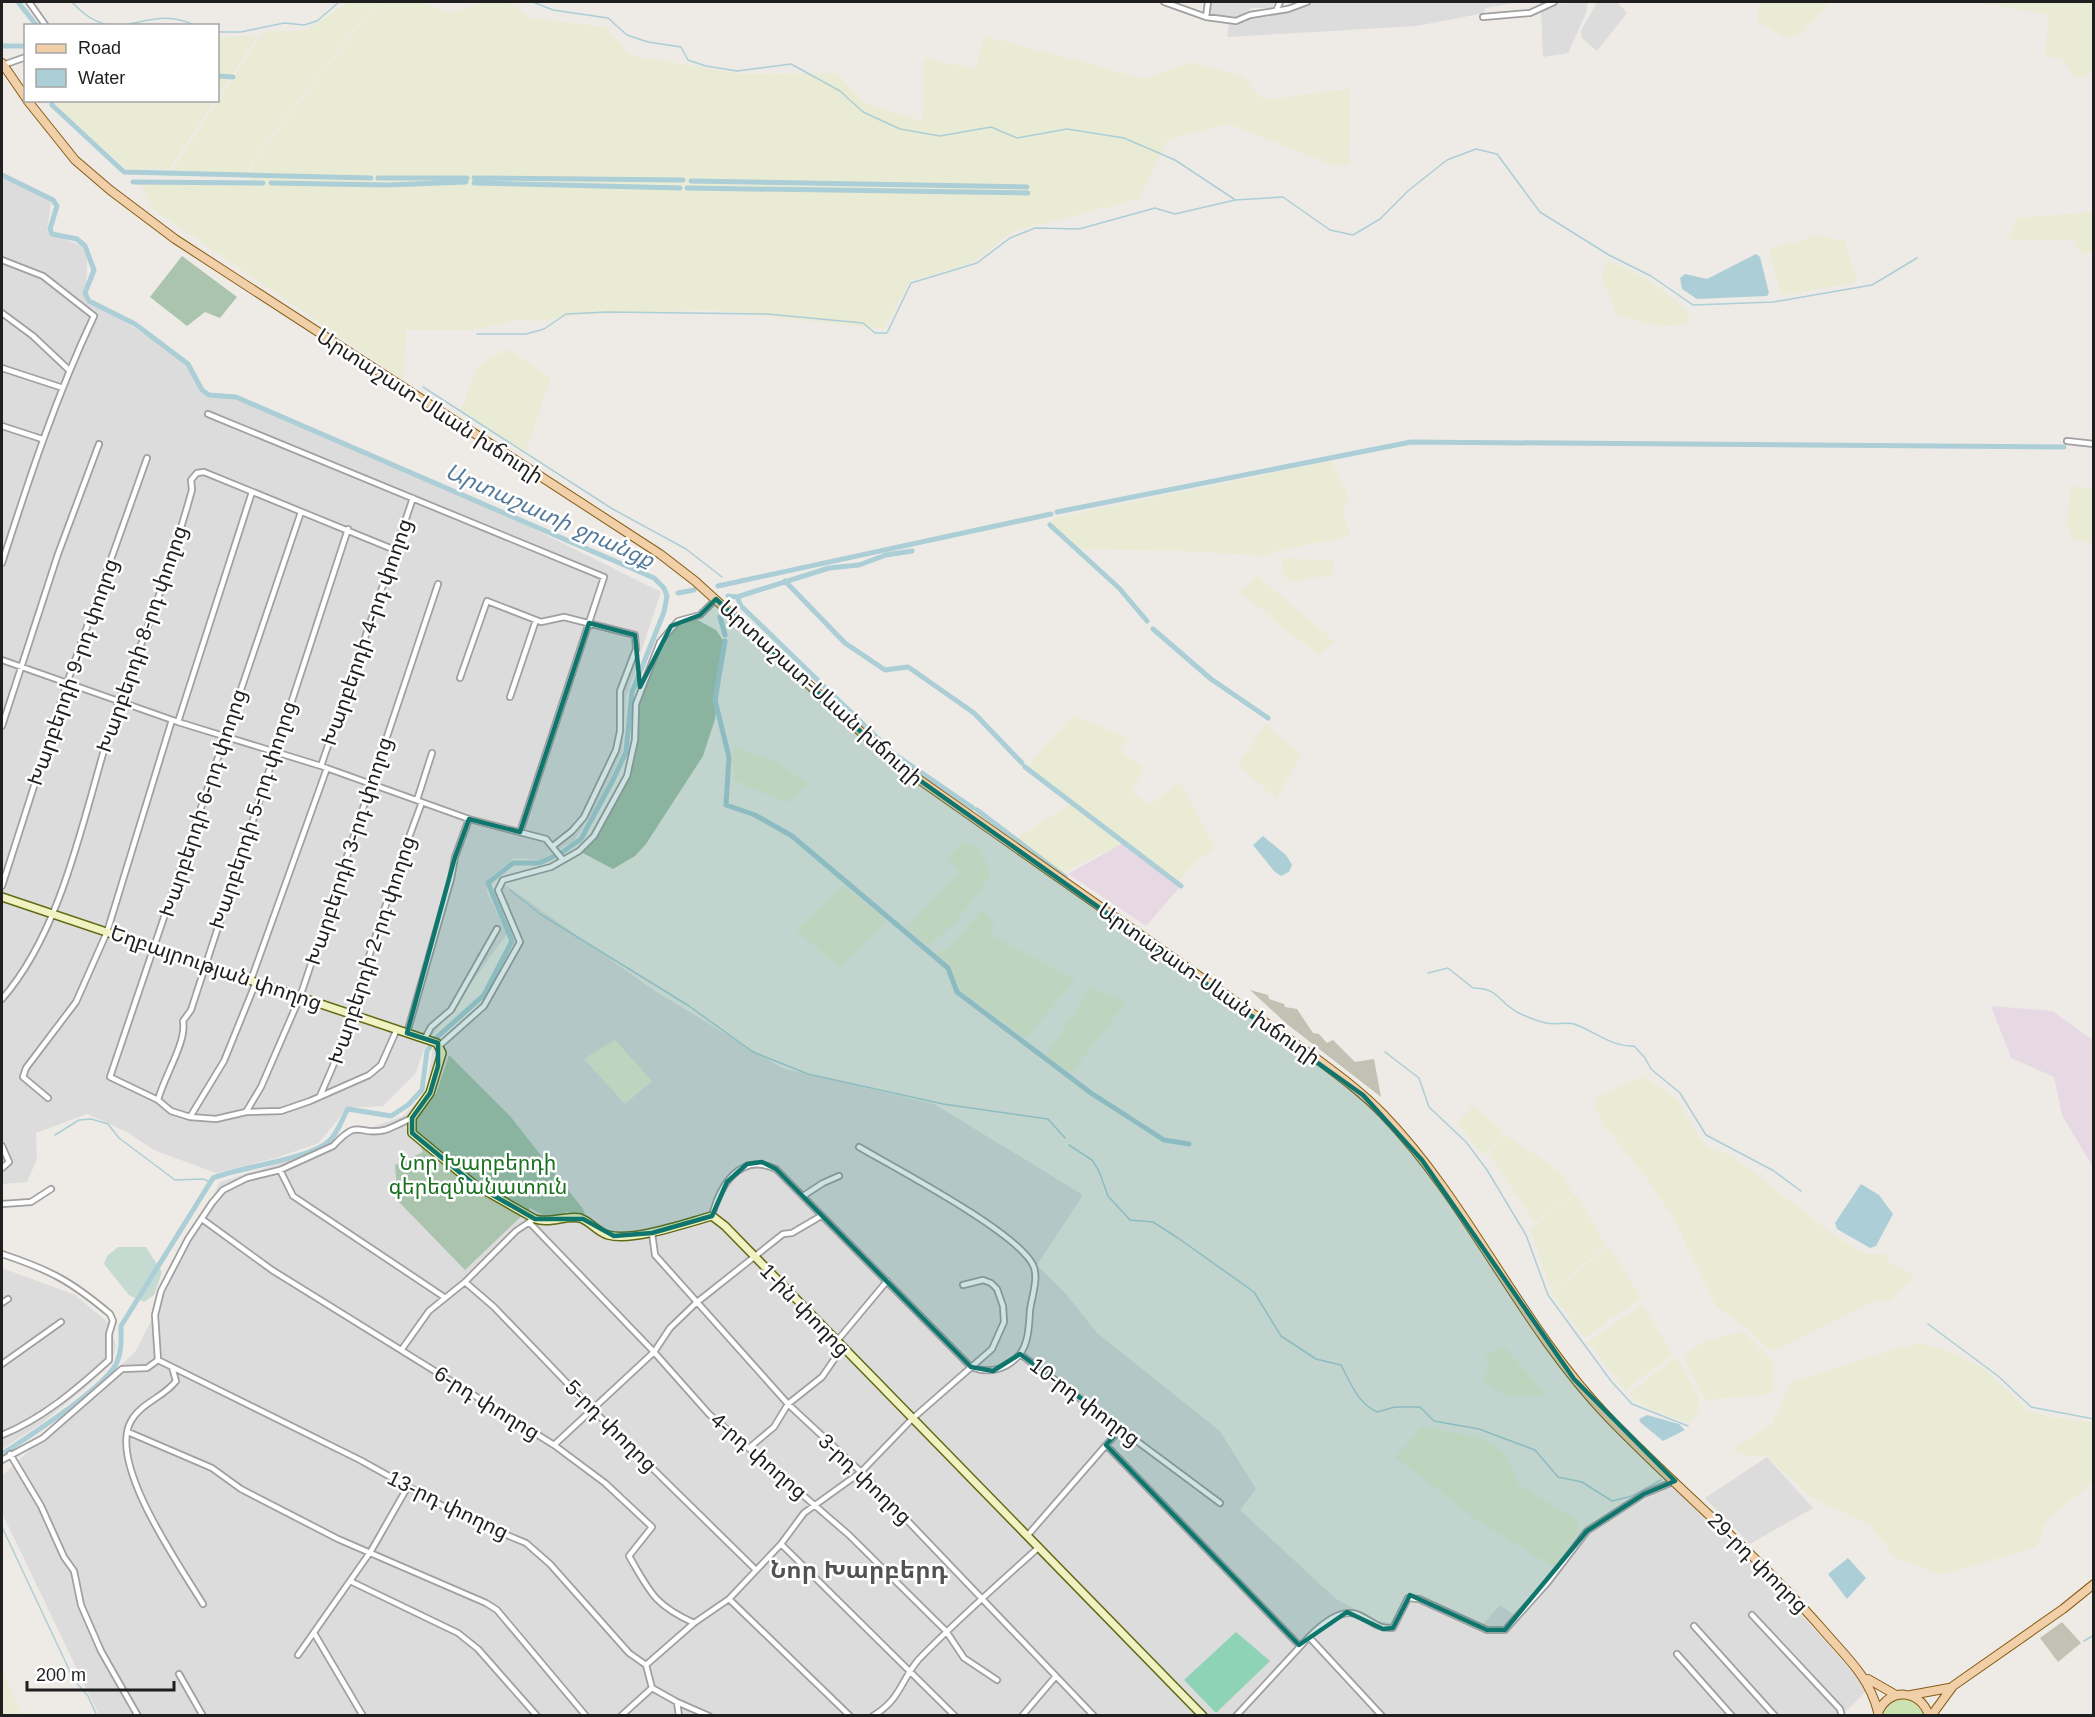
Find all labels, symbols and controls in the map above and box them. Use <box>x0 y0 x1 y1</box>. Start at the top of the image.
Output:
legend <box>24 24 219 102</box>
text: Road <box>78 38 121 58</box>
text: Water <box>78 68 125 88</box>
street label: Արտաշատ-Սևան խճուղի <box>312 324 548 488</box>
water label: Արտաշատի ջրանցք <box>441 458 659 574</box>
street label: Խարբերդի 4-րդ փողոց <box>317 515 417 749</box>
street label: Խարբերդի 8-րդ փողոց <box>92 522 192 756</box>
street label: Խարբերդի 9-րդ փողոց <box>23 555 123 789</box>
street label: Արտաշատ-Սևան խճուղի <box>714 595 928 791</box>
street label: Խարբերդի 6-րդ փողոց <box>155 686 251 920</box>
street label: Խարբերդի 5-րդ փողոց <box>205 698 301 932</box>
street label: Խարբերդի 3-րդ փողոց <box>301 734 397 968</box>
street label: Խարբերդի 2-րդ փողոց <box>324 833 420 1067</box>
street label: Արտաշատ-Սևան խճուղի <box>1093 898 1325 1070</box>
street label: Եղբայրության փողոց <box>107 920 325 1016</box>
park label: Նոր Խարբերդի գերեզմանատուն <box>389 1151 567 1199</box>
street label: 1-ին փողոց <box>755 1259 855 1361</box>
street label: 10-րդ փողոց <box>1025 1353 1145 1451</box>
street label: 6-րդ փողոց <box>430 1361 544 1445</box>
street label: 5-րդ փողոց <box>560 1375 662 1477</box>
street label: 4-րդ փողոց <box>706 1408 812 1504</box>
street label: 3-րդ փողոց <box>814 1429 916 1529</box>
street label: 13-րդ փողոց <box>384 1465 512 1545</box>
street label: 29-րդ փողոց <box>1703 1508 1813 1618</box>
district label: Նոր Խարբերդ <box>770 1556 949 1584</box>
scale bar <box>27 1654 174 1692</box>
text: 200 m <box>36 1665 86 1685</box>

